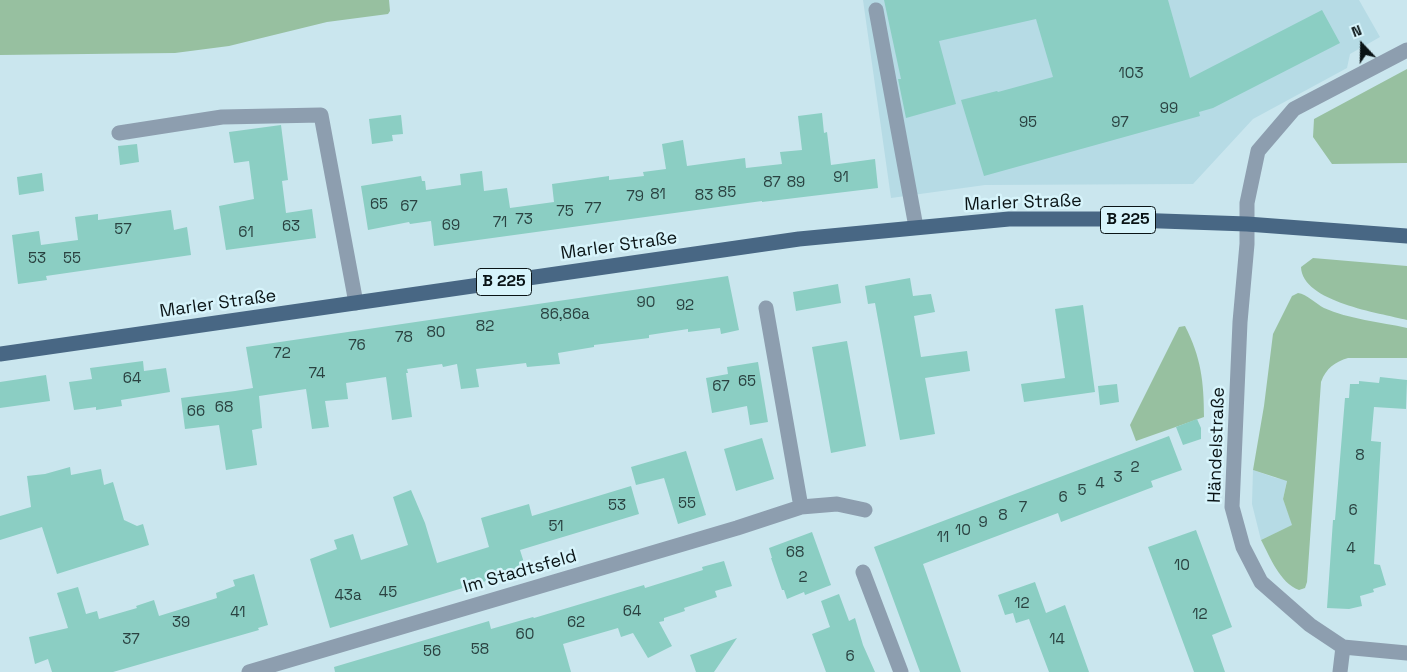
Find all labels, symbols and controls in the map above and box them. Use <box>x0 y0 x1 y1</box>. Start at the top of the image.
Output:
north arrow <box>1337 20 1387 70</box>
text: N <box>1349 21 1364 41</box>
house number: 103 <box>1119 65 1143 83</box>
house number: 99 <box>1160 100 1178 118</box>
house number: 95 <box>1019 114 1037 132</box>
house number: 97 <box>1111 114 1129 132</box>
house number: 91 <box>833 169 849 187</box>
house number: 87 <box>763 174 781 192</box>
house number: 89 <box>787 174 805 192</box>
house number: 85 <box>718 184 736 202</box>
house number: 81 <box>650 186 666 204</box>
house number: 83 <box>695 187 713 205</box>
house number: 79 <box>626 188 644 206</box>
street label: Marler Straße <box>964 190 1082 216</box>
house number: 65 <box>370 196 388 214</box>
house number: 67 <box>400 198 418 216</box>
house number: 77 <box>585 200 601 218</box>
house number: 75 <box>556 203 574 221</box>
road number: B 225 <box>1100 206 1156 234</box>
house number: 73 <box>515 211 533 229</box>
house number: 71 <box>493 214 507 232</box>
house number: 69 <box>442 217 460 235</box>
house number: 63 <box>282 218 300 236</box>
house number: 57 <box>114 221 132 239</box>
house number: 61 <box>238 224 254 242</box>
street label: Marler Straße <box>559 227 679 265</box>
house number: 53 <box>28 250 46 268</box>
house number: 55 <box>63 250 81 268</box>
road number: B 225 <box>476 268 532 296</box>
street label: Marler Straße <box>158 285 278 323</box>
house number: 90 <box>637 294 655 312</box>
house number: 92 <box>676 297 694 315</box>
house number: 86,86a <box>540 306 590 324</box>
house number: 82 <box>476 318 494 336</box>
house number: 80 <box>427 324 445 342</box>
house number: 78 <box>395 329 413 347</box>
house number: 76 <box>348 337 366 355</box>
house number: 72 <box>273 345 291 363</box>
house number: 74 <box>309 365 325 383</box>
house number: 64 <box>123 370 141 388</box>
house number: 65 <box>738 373 756 391</box>
house number: 67 <box>712 378 730 396</box>
street label: Händelstraße <box>1204 387 1230 503</box>
house number: 68 <box>215 399 233 417</box>
house number: 66 <box>187 403 205 421</box>
house number: 8 <box>1355 447 1365 465</box>
house number: 2 <box>1130 459 1140 477</box>
house number: 3 <box>1113 469 1123 487</box>
house number: 4 <box>1095 475 1105 493</box>
house number: 5 <box>1078 482 1086 500</box>
house number: 6 <box>1058 489 1068 507</box>
house number: 55 <box>678 495 696 513</box>
house number: 53 <box>608 497 626 515</box>
house number: 7 <box>1019 499 1027 517</box>
house number: 6 <box>1348 502 1358 520</box>
house number: 8 <box>998 507 1008 525</box>
house number: 9 <box>978 514 988 532</box>
house number: 51 <box>548 518 564 536</box>
house number: 10 <box>955 522 971 540</box>
house number: 11 <box>937 529 949 547</box>
house number: 4 <box>1346 540 1356 558</box>
house number: 68 <box>786 544 804 562</box>
street label: Im Stadtsfeld <box>461 545 579 599</box>
house number: 10 <box>1174 557 1190 575</box>
house number: 2 <box>798 569 808 587</box>
house number: 45 <box>379 584 397 602</box>
house number: 43a <box>334 587 362 605</box>
house number: 12 <box>1014 595 1030 613</box>
house number: 64 <box>623 603 641 621</box>
house number: 41 <box>230 604 246 622</box>
house number: 12 <box>1192 606 1208 624</box>
house number: 39 <box>172 614 190 632</box>
house number: 62 <box>567 614 585 632</box>
house number: 60 <box>516 626 534 644</box>
house number: 37 <box>122 631 140 649</box>
house number: 14 <box>1049 631 1065 649</box>
house number: 58 <box>471 641 489 659</box>
house number: 56 <box>423 643 441 661</box>
house number: 6 <box>845 648 855 666</box>

